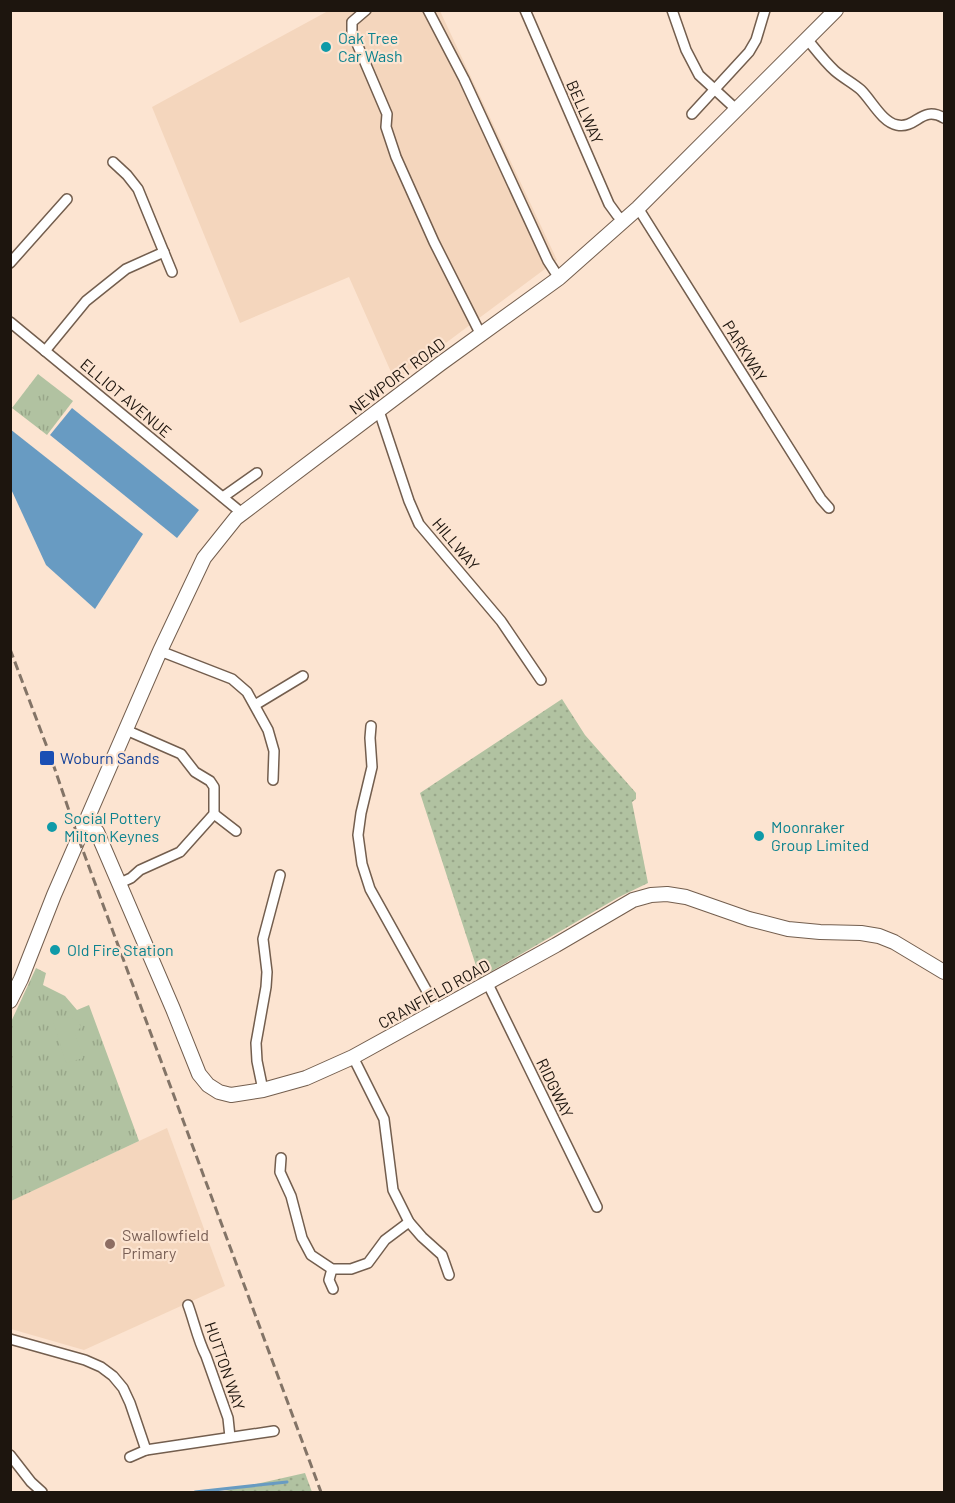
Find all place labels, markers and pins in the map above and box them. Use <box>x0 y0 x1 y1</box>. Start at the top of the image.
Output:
place label: Oak Tree Car Wash <box>338 28 403 65</box>
marker: Oak Tree Car Wash <box>319 40 333 54</box>
place label: Woburn Sands <box>60 748 159 767</box>
marker: Woburn Sands <box>38 749 56 767</box>
place label: Social Pottery Milton Keynes <box>64 808 162 845</box>
place label: Moonraker Group Limited <box>771 817 869 854</box>
marker: Social Pottery Milton Keynes <box>45 820 59 834</box>
marker: Moonraker Group Limited <box>752 829 766 843</box>
place label: Old Fire Station <box>67 940 174 959</box>
marker: Old Fire Station <box>48 943 62 957</box>
place label: Swallowfield Primary <box>122 1225 209 1262</box>
marker: Swallowfield Primary <box>103 1237 117 1251</box>

